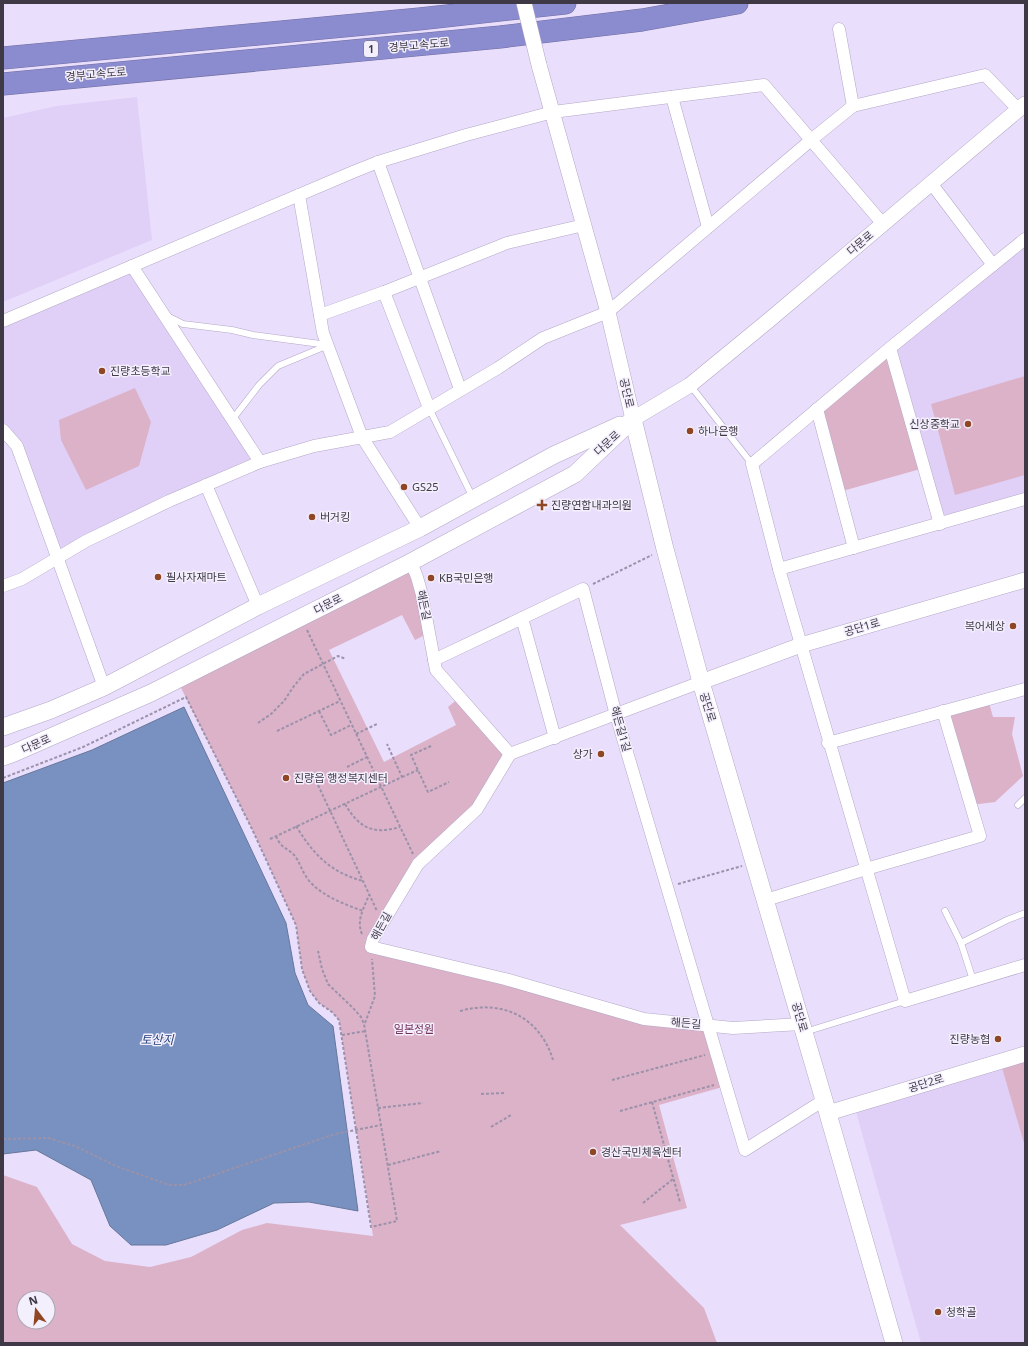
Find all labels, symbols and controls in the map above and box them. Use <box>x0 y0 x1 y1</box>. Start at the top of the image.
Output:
street label: 경부고속도로 <box>388 34 450 55</box>
road number: 1 <box>364 41 378 57</box>
street label: 경부고속도로 <box>65 63 127 84</box>
street label: 다문로 <box>843 227 876 258</box>
place label: 진량초등학교 <box>110 363 171 378</box>
marker: 진량초등학교 <box>97 366 107 376</box>
street label: 공단로 <box>617 376 638 409</box>
place label: 신상중학교 <box>909 416 960 431</box>
marker: 신상중학교 <box>963 419 973 429</box>
place label: 하나은행 <box>698 423 738 438</box>
marker: 하나은행 <box>685 426 695 436</box>
street label: 다문로 <box>590 427 623 458</box>
place label: GS25 <box>412 479 439 494</box>
marker: GS25 <box>399 482 409 492</box>
place label: 진량연합내과의원 <box>551 497 632 512</box>
marker: 진량연합내과의원 <box>536 499 548 511</box>
place label: 버거킹 <box>320 509 350 524</box>
marker: 버거킹 <box>307 512 317 522</box>
place label: 필사자재마트 <box>166 569 227 584</box>
place label: KB국민은행 <box>439 570 493 585</box>
marker: 필사자재마트 <box>153 572 163 582</box>
marker: KB국민은행 <box>426 573 436 583</box>
street label: 해든길 <box>414 588 435 621</box>
street label: 다문로 <box>311 590 345 617</box>
street label: 공단1로 <box>842 614 882 639</box>
place label: 복어세상 <box>965 618 1005 633</box>
marker: 복어세상 <box>1008 621 1018 631</box>
street label: 공단로 <box>697 690 720 724</box>
street label: 해든길1길 <box>608 704 635 753</box>
street label: 다문로 <box>19 731 53 757</box>
place label: 상가 <box>573 746 593 761</box>
marker: 상가 <box>596 749 606 759</box>
place label: 진량읍 행정복지센터 <box>294 770 388 785</box>
marker: 진량읍 행정복지센터 <box>281 773 291 783</box>
street label: 해든길 <box>367 909 394 943</box>
street label: 공단로 <box>789 1000 812 1034</box>
street label: 해든길 <box>670 1014 702 1031</box>
park label: 일본정원 <box>394 1021 434 1036</box>
water label: 토산지 <box>140 1031 175 1048</box>
place label: 진량농협 <box>950 1031 990 1046</box>
marker: 진량농협 <box>993 1034 1003 1044</box>
street label: 공단2로 <box>906 1070 946 1095</box>
place label: 경산국민체육센터 <box>601 1144 682 1159</box>
marker: 경산국민체육센터 <box>588 1147 598 1157</box>
north arrow <box>16 1290 56 1330</box>
text: N <box>27 1291 39 1308</box>
place label: 청학골 <box>946 1304 976 1319</box>
marker: 청학골 <box>933 1307 943 1317</box>

